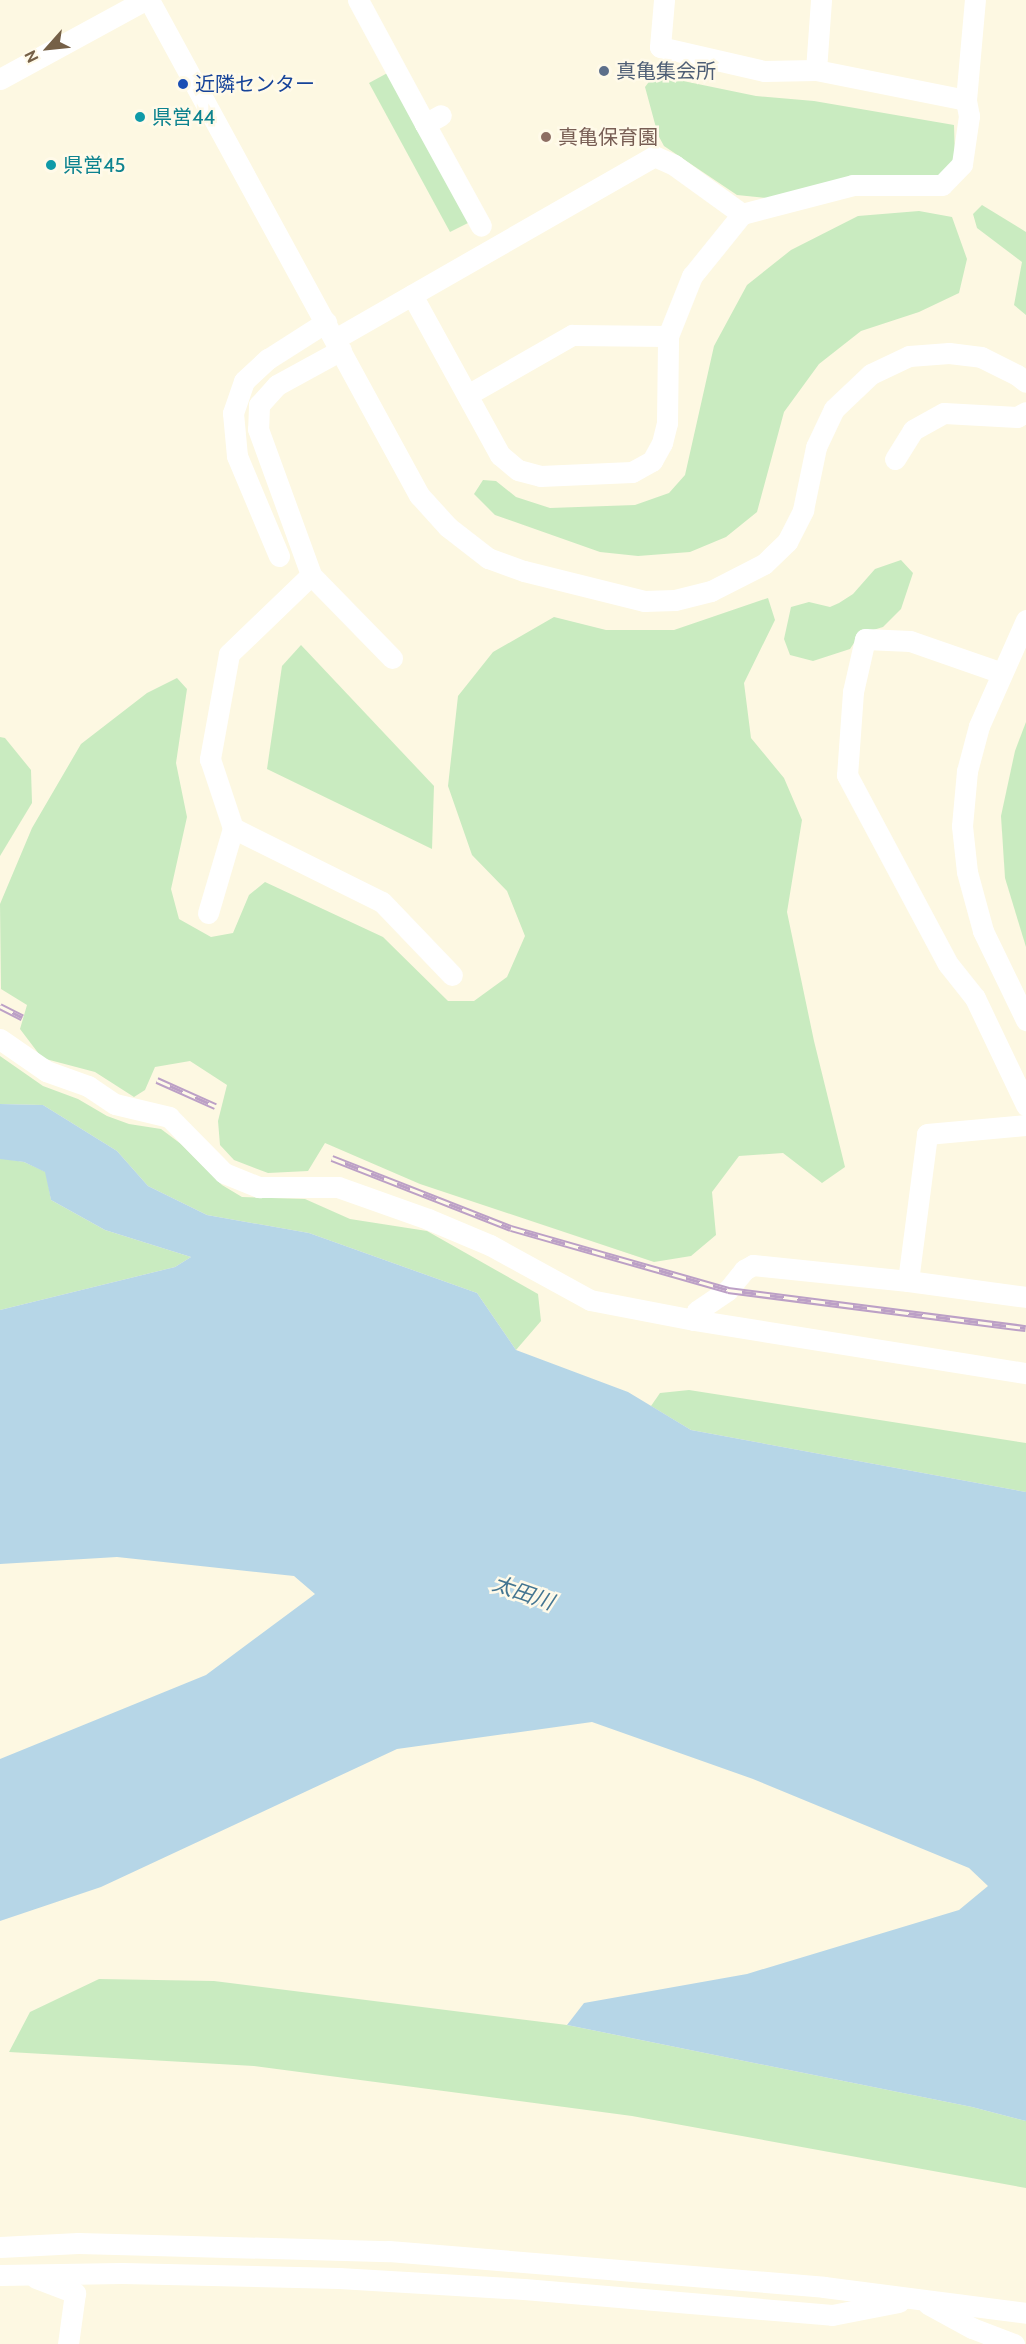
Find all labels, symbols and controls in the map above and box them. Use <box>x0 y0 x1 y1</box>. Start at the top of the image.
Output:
north arrow <box>18 18 78 78</box>
text: N <box>20 47 43 66</box>
place label: 真亀集会所 <box>616 59 716 83</box>
marker: 真亀集会所 <box>597 64 611 78</box>
place label: 近隣センター <box>195 72 315 96</box>
marker: 近隣センター <box>176 77 190 91</box>
place label: 県営44 <box>152 105 215 129</box>
marker: 県営44 <box>133 110 147 124</box>
place label: 真亀保育園 <box>558 125 658 149</box>
marker: 真亀保育園 <box>539 130 553 144</box>
place label: 県営45 <box>63 153 125 177</box>
marker: 県営45 <box>44 158 58 172</box>
water label: 太田川 <box>489 1571 557 1615</box>

